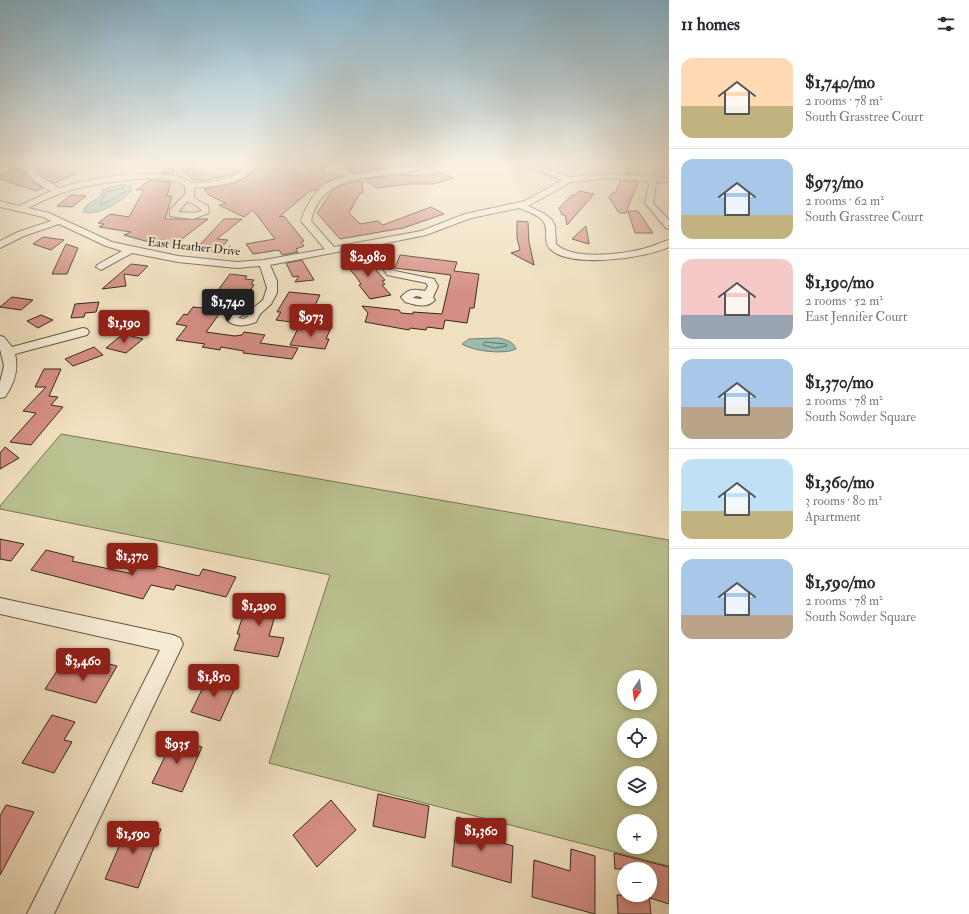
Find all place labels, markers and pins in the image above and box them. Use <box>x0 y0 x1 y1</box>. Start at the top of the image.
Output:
pin: $2,980 <box>335 244 401 278</box>
pin: $1,740 <box>195 289 261 323</box>
pin: $973 <box>287 304 335 338</box>
pin: $1,190 <box>91 310 157 344</box>
pin: $1,370 <box>99 543 165 577</box>
pin: $1,290 <box>226 593 292 627</box>
pin: $3,460 <box>50 648 116 682</box>
pin: $1,850 <box>181 664 247 698</box>
pin: $935 <box>153 731 201 765</box>
pin: $1,360 <box>448 818 514 852</box>
pin: $1,590 <box>100 821 166 855</box>

